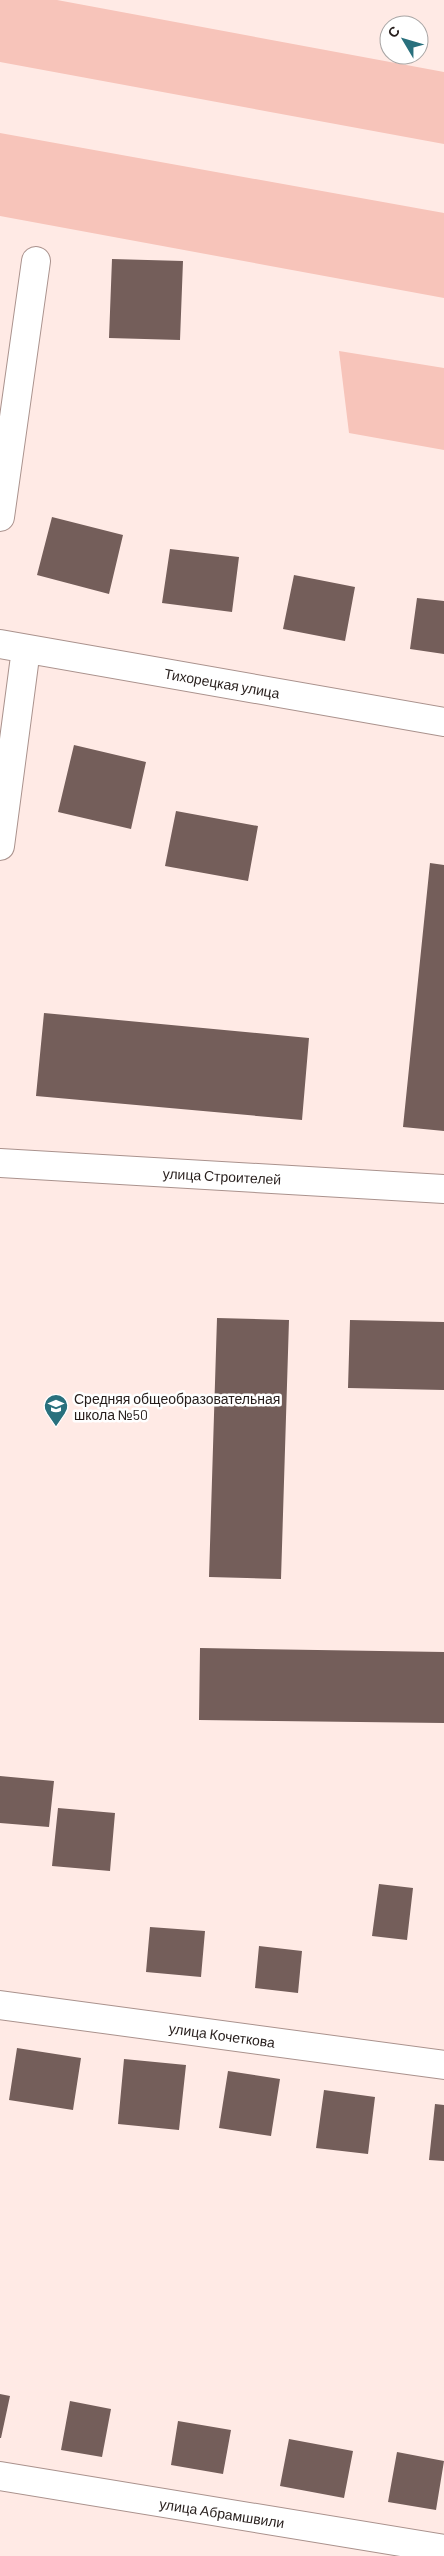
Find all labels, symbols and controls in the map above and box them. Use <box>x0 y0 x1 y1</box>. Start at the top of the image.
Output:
north arrow <box>379 15 429 65</box>
text: С <box>384 22 403 41</box>
street label: Тихорецкая улица <box>163 664 281 702</box>
street label: улица Строителей <box>162 1164 282 1188</box>
place label: Средняя общеобразовательная школа №50 <box>74 1390 280 1423</box>
school or university icon: Средняя общеобразовательная школа №50 <box>43 1393 69 1427</box>
street label: улица Кочеткова <box>168 2019 276 2051</box>
street label: улица Абрамшвили <box>158 2495 286 2531</box>

